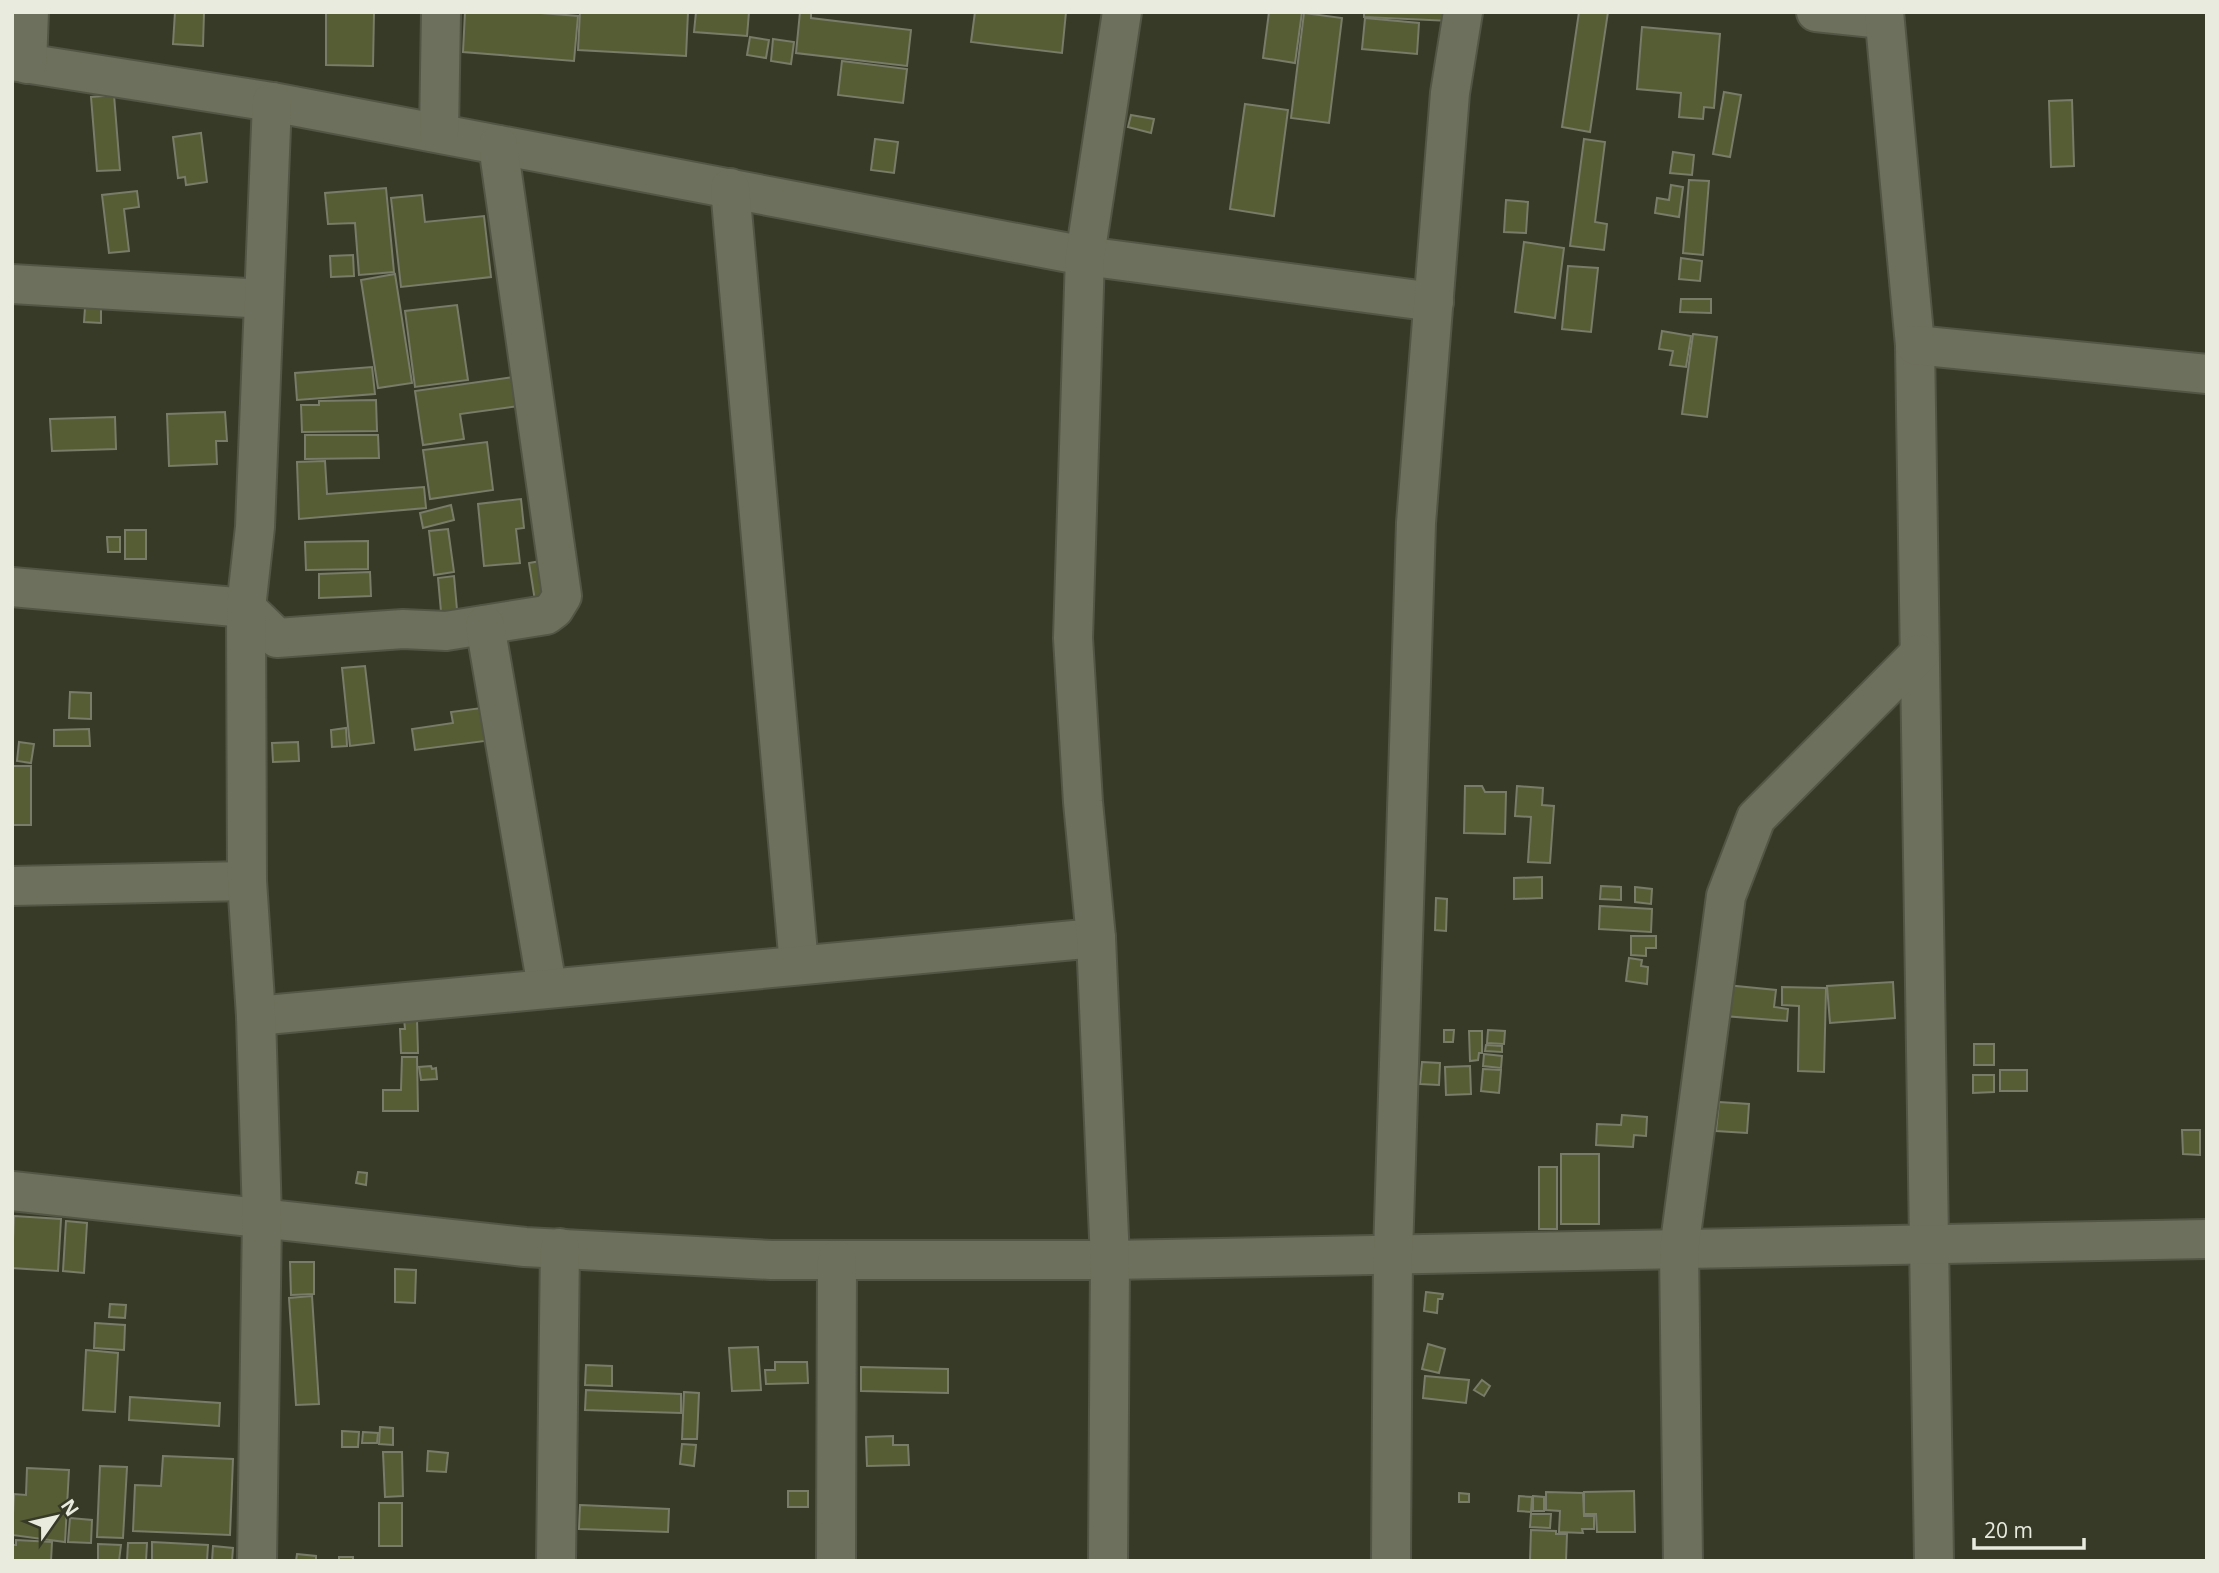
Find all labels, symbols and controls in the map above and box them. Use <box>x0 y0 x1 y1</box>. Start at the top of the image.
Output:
north arrow <box>21 1482 91 1552</box>
text: N <box>55 1494 85 1521</box>
scale bar <box>1974 1506 2084 1550</box>
text: 20 m <box>1984 1516 2033 1544</box>

